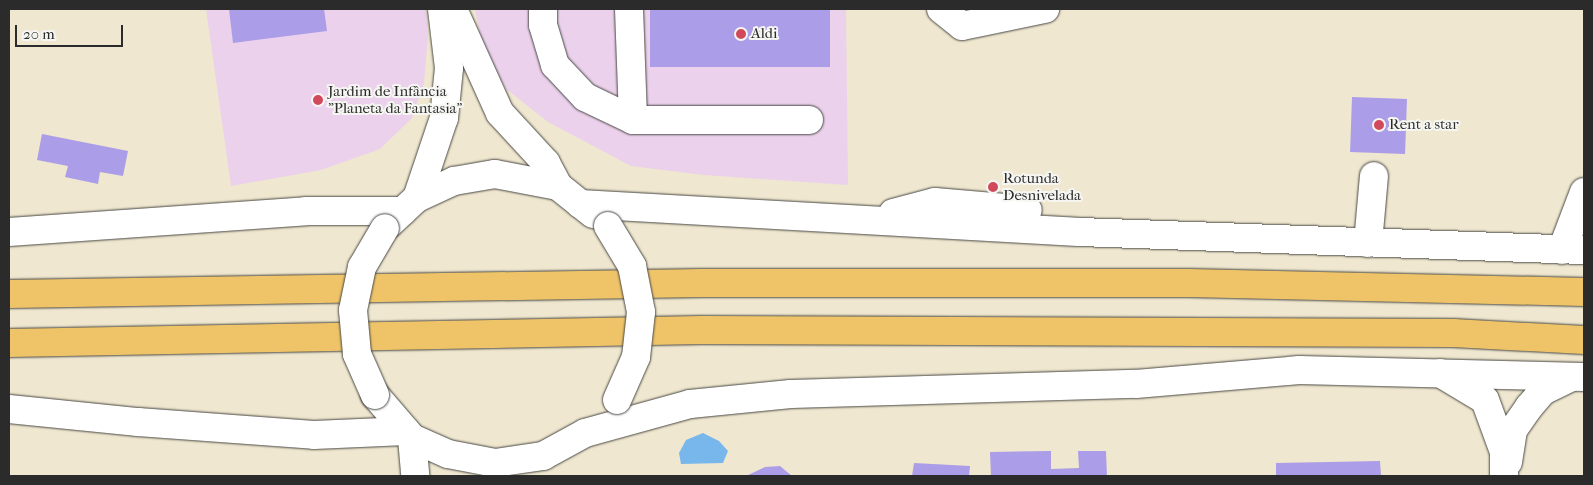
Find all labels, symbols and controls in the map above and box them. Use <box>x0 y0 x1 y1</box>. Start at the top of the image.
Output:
scale bar <box>18 15 125 47</box>
text: 20 m <box>23 25 55 43</box>
place label: Aldi <box>751 25 777 43</box>
marker: Aldi <box>735 28 747 40</box>
place label: Jardim de Infância "Planeta da Fantasia" <box>328 82 462 117</box>
marker: Jardim de Infância "Planeta da Fantasia" <box>312 94 324 106</box>
place label: Rent a star <box>1389 116 1459 134</box>
marker: Rent a star <box>1373 119 1385 131</box>
place label: Rotunda Desnivelada <box>1003 169 1081 204</box>
marker: Rotunda Desnivelada <box>987 181 999 193</box>

